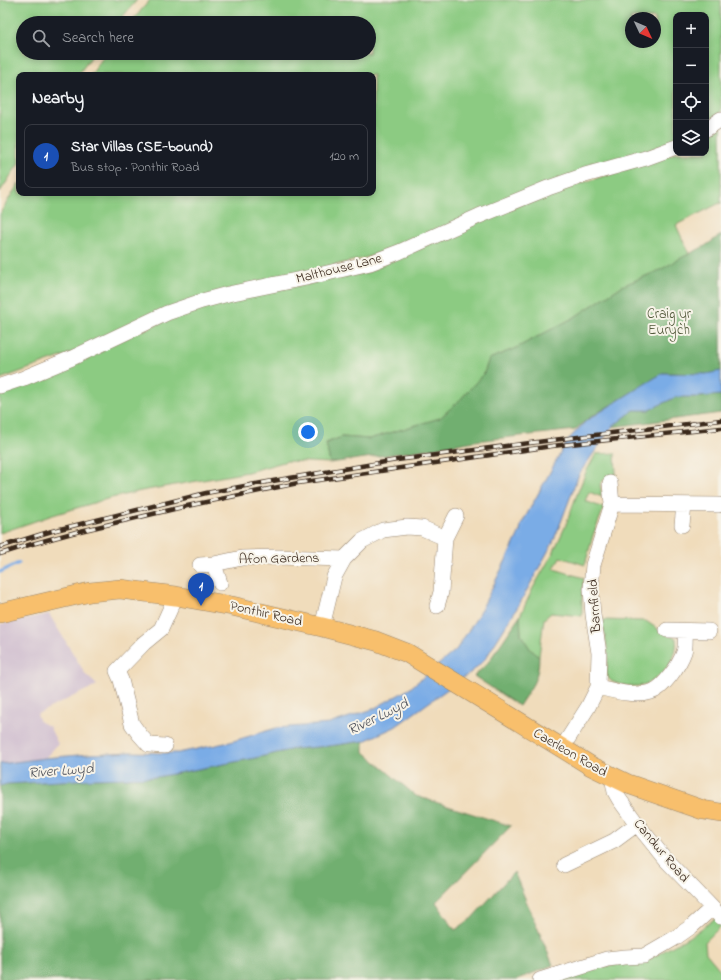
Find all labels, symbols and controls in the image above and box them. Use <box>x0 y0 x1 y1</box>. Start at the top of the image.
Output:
north arrow <box>625 12 661 48</box>
map controls <box>673 12 709 156</box>
button: + <box>673 12 709 48</box>
search box <box>16 16 376 60</box>
icon: search <box>30 27 52 49</box>
text: Search here <box>62 27 134 49</box>
button: − <box>673 48 709 84</box>
button: locate <box>673 84 709 120</box>
text: Nearby <box>32 86 84 111</box>
button: layers <box>673 120 709 156</box>
text: Star Villas (SE-bound) <box>71 136 212 158</box>
text: 1 <box>44 147 48 166</box>
text: 120 m <box>329 147 359 166</box>
text: Bus stop · Ponthir Road <box>71 158 199 177</box>
street label: Malthouse Lane <box>294 248 385 290</box>
park label: Craig yr Eurych <box>647 304 692 342</box>
your location <box>298 422 318 442</box>
street label: Afon Gardens <box>238 548 320 570</box>
pin: 1 <box>188 573 214 606</box>
street label: Barnfield <box>583 578 607 635</box>
street label: Ponthir Road <box>228 595 304 633</box>
water label: River Lwyd <box>344 693 413 742</box>
street label: Caerleon Road <box>529 723 611 783</box>
water label: River Lwyd <box>28 758 95 785</box>
street label: Candwr Road <box>628 815 694 888</box>

